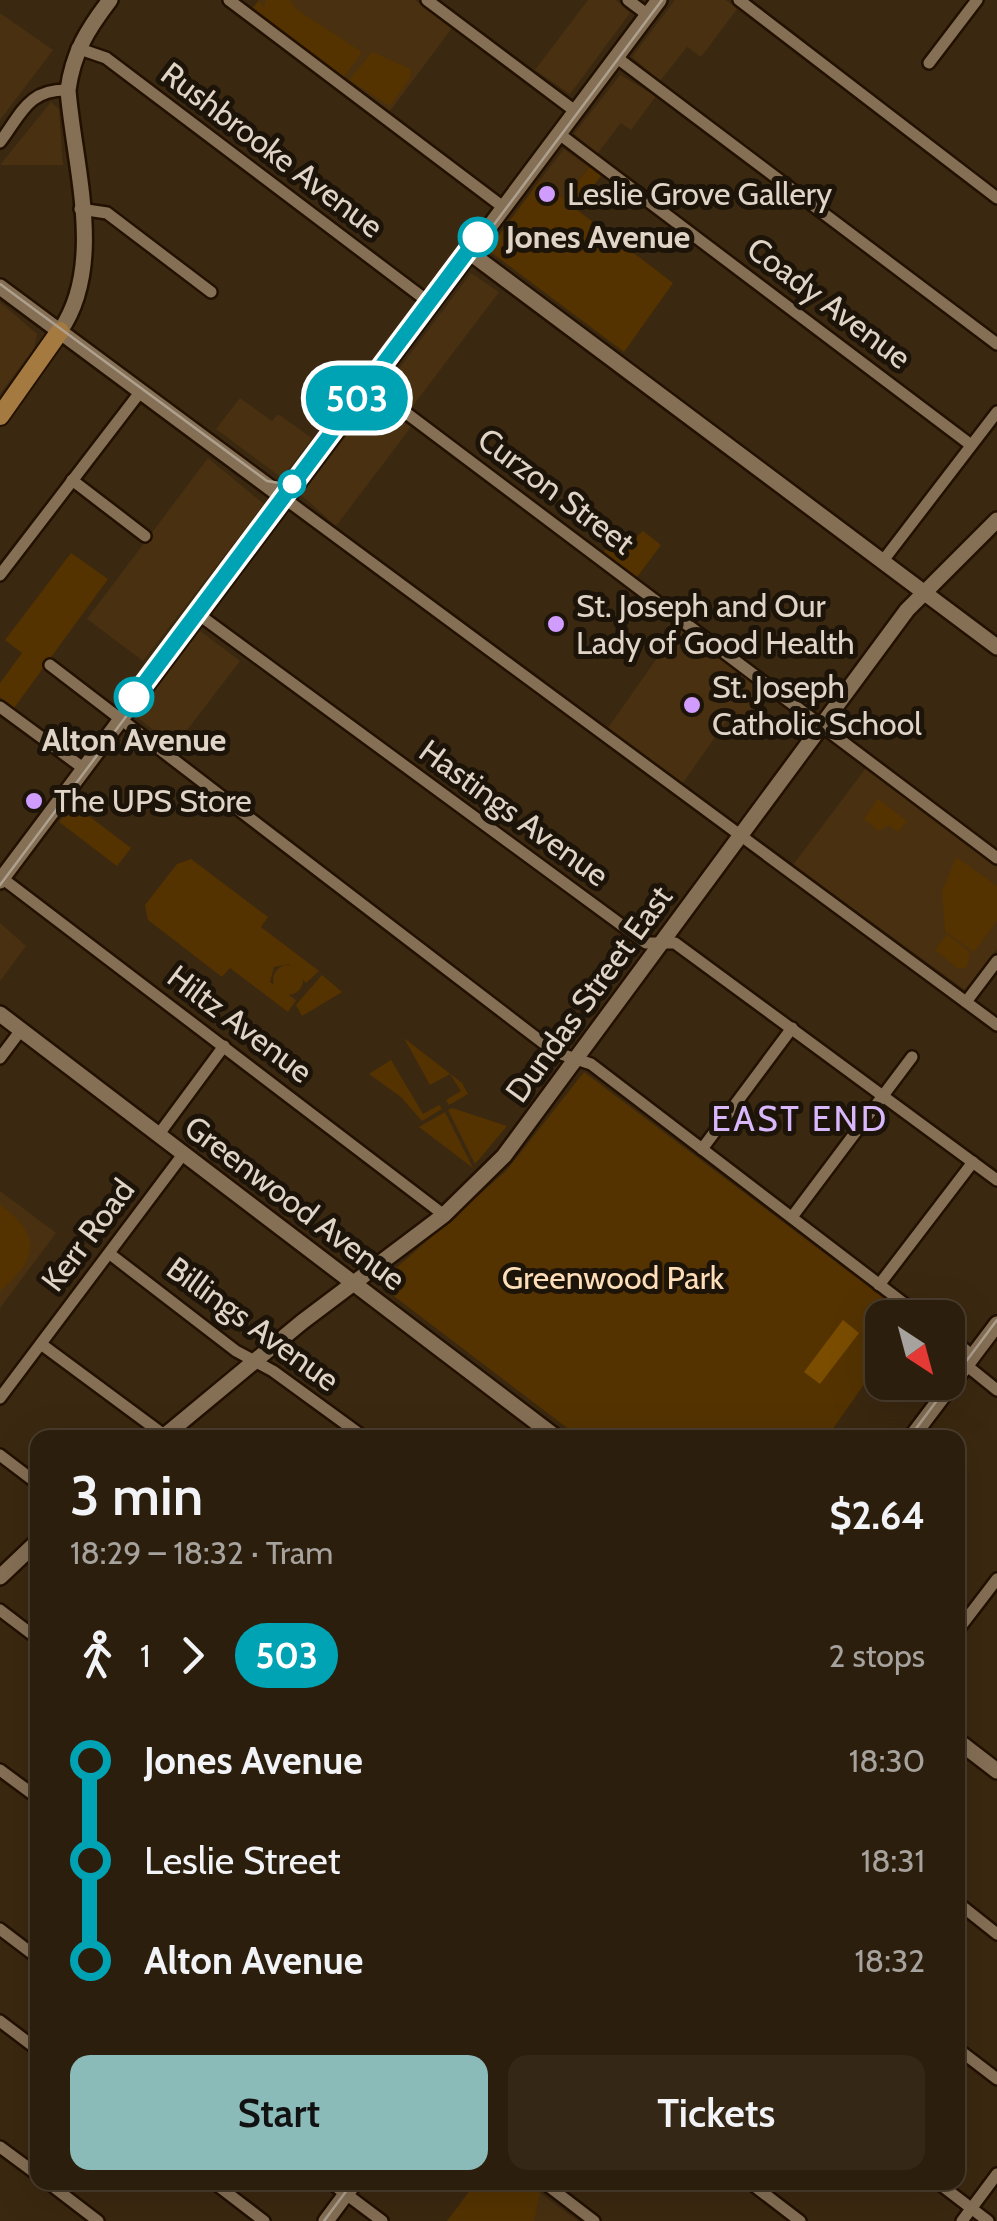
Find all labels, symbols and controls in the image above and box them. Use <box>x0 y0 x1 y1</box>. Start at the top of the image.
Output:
street label: Rushbrooke Avenue <box>154 53 391 246</box>
place label: Leslie Grove Gallery <box>567 174 832 213</box>
marker: Leslie Grove Gallery <box>536 183 558 205</box>
place label: Jones Avenue <box>505 217 690 256</box>
marker: Jones Avenue <box>459 218 497 256</box>
street label: Coady Avenue <box>740 228 919 377</box>
line badge: 503 <box>300 366 414 430</box>
text: 503 <box>326 377 388 420</box>
street label: Curzon Street <box>470 419 642 562</box>
unlabelled marker <box>279 471 305 497</box>
place label: St. Joseph and Our Lady of Good Health <box>576 586 855 662</box>
marker: St. Joseph and Our Lady of Good Health <box>545 613 567 635</box>
place label: St. Joseph Catholic School <box>712 667 922 743</box>
marker: Alton Avenue <box>115 678 153 716</box>
marker: St. Joseph Catholic School <box>681 694 703 716</box>
place label: Alton Avenue <box>42 720 226 759</box>
street label: Hastings Avenue <box>412 731 616 894</box>
place label: The UPS Store <box>54 781 252 820</box>
marker: The UPS Store <box>23 790 45 812</box>
street label: Dundas Street East <box>497 878 680 1109</box>
street label: Hiltz Avenue <box>160 957 320 1091</box>
district label: EAST END <box>711 1097 889 1140</box>
street label: Greenwood Avenue <box>177 1107 413 1298</box>
street label: Kerr Road <box>33 1171 142 1298</box>
street label: Billings Avenue <box>160 1248 347 1399</box>
park label: Greenwood Park <box>502 1258 725 1297</box>
north arrow <box>865 1300 965 1400</box>
map controls <box>865 1300 965 1400</box>
text: 3 min <box>70 1462 203 1529</box>
text: $2.64 <box>829 1492 925 1539</box>
text: 18:29 – 18:32 · Tram <box>70 1533 333 1572</box>
icon: walk <box>70 1628 125 1683</box>
icon: forward <box>165 1628 220 1683</box>
text: 503 <box>255 1634 318 1677</box>
text: 1 <box>140 1636 150 1675</box>
text: 2 stops <box>828 1636 925 1675</box>
text: Jones Avenue <box>144 1737 363 1784</box>
text: 18:30 <box>849 1741 925 1780</box>
text: Leslie Street <box>144 1837 341 1884</box>
text: 18:31 <box>861 1841 925 1880</box>
text: Alton Avenue <box>144 1937 363 1984</box>
text: 18:32 <box>854 1941 925 1980</box>
button: Start <box>70 2055 488 2170</box>
button: Tickets <box>508 2055 925 2170</box>

